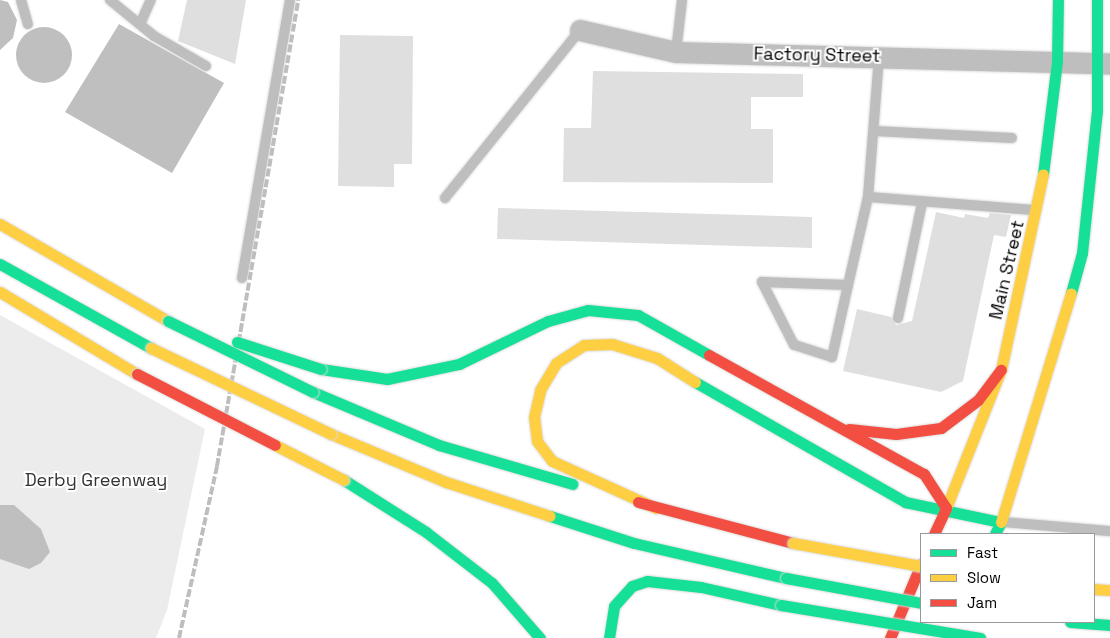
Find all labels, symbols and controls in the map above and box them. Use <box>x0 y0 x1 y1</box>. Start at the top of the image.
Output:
street label: Factory Street <box>754 43 880 67</box>
street label: Main Street <box>985 218 1029 322</box>
park label: Derby Greenway <box>25 469 167 491</box>
legend <box>920 533 1095 623</box>
text: Fast <box>967 543 998 562</box>
text: Slow <box>967 568 1001 587</box>
text: Jam <box>967 593 997 612</box>

